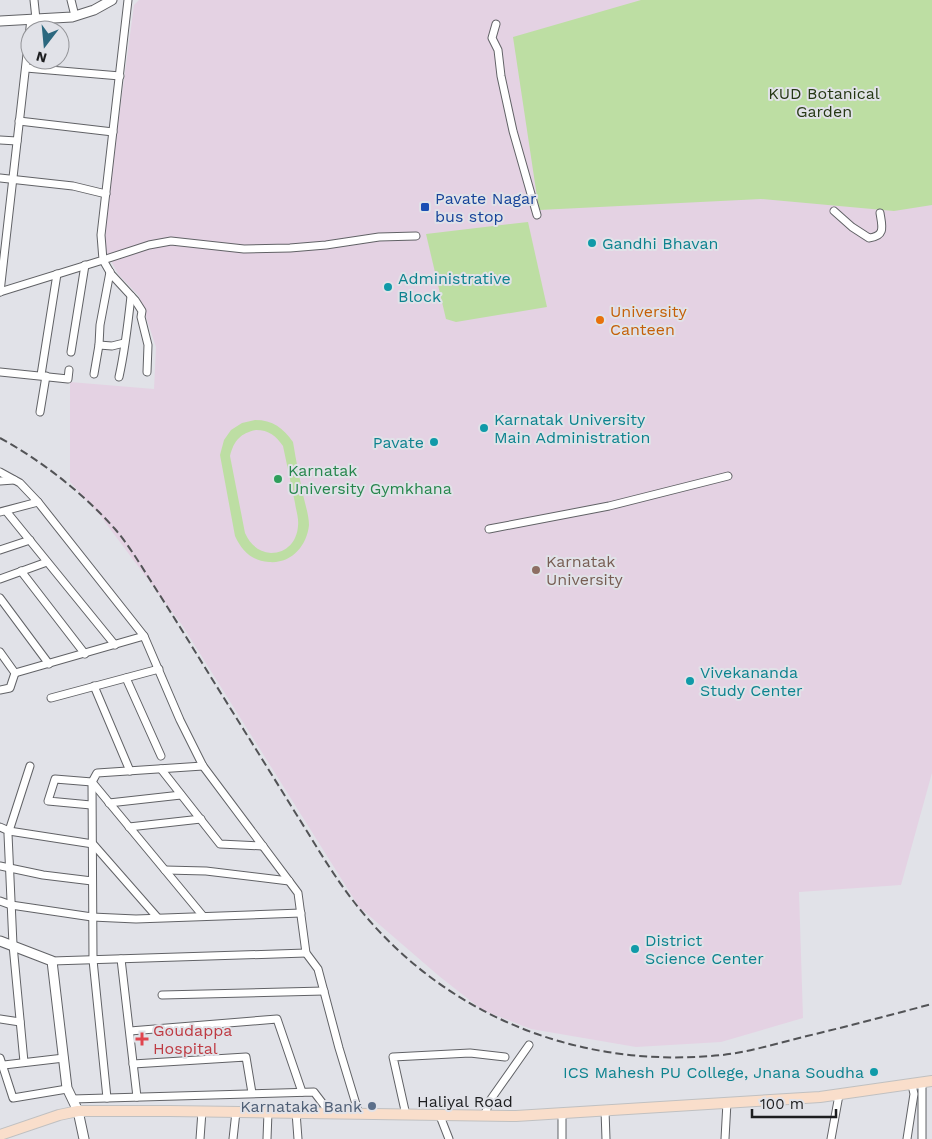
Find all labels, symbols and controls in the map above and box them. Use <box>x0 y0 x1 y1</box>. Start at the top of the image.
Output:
north arrow <box>20 20 70 70</box>
text: N <box>34 48 49 67</box>
park label: KUD Botanical Garden <box>768 84 880 121</box>
place label: Pavate Nagar bus stop <box>435 189 537 226</box>
marker: Pavate Nagar bus stop <box>419 201 431 213</box>
place label: Gandhi Bhavan <box>602 234 718 253</box>
marker: Gandhi Bhavan <box>586 237 598 249</box>
place label: Administrative Block <box>398 269 511 306</box>
marker: Administrative Block <box>382 281 394 293</box>
place label: University Canteen <box>610 302 688 339</box>
marker: University Canteen <box>594 314 606 326</box>
place label: Karnatak University Main Administration <box>494 410 650 447</box>
marker: Karnatak University Main Administration <box>478 422 490 434</box>
place label: Pavate <box>373 433 424 452</box>
marker: Pavate <box>428 436 440 448</box>
place label: Karnatak University Gymkhana <box>288 461 452 498</box>
marker: Karnatak University Gymkhana <box>272 473 284 485</box>
place label: Karnatak University <box>546 552 624 589</box>
marker: Karnatak University <box>530 564 542 576</box>
place label: Vivekananda Study Center <box>700 663 803 700</box>
marker: Vivekananda Study Center <box>684 675 696 687</box>
place label: District Science Center <box>645 931 764 968</box>
marker: District Science Center <box>629 943 641 955</box>
place label: Goudappa Hospital <box>153 1021 232 1058</box>
marker: Goudappa Hospital <box>135 1032 149 1046</box>
place label: ICS Mahesh PU College, Jnana Soudha <box>563 1063 864 1082</box>
marker: ICS Mahesh PU College, Jnana Soudha <box>868 1066 880 1078</box>
scale bar <box>752 1086 836 1118</box>
street label: Haliyal Road <box>417 1092 513 1111</box>
text: 100 m <box>760 1095 804 1113</box>
place label: Karnataka Bank <box>240 1097 362 1116</box>
marker: Karnataka Bank <box>366 1100 378 1112</box>

